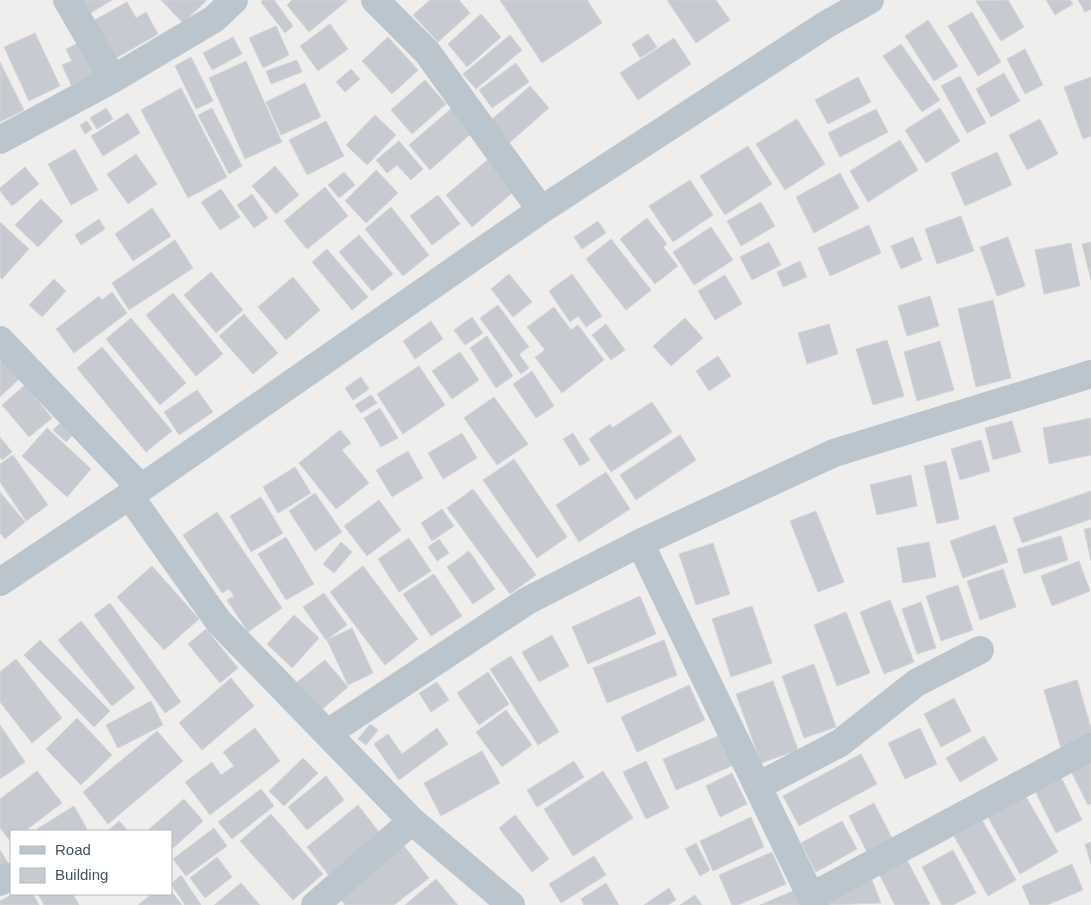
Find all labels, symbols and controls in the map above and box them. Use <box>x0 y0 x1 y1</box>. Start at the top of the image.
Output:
legend <box>10 830 172 895</box>
text: Road <box>55 841 91 858</box>
text: Building <box>55 866 108 883</box>

